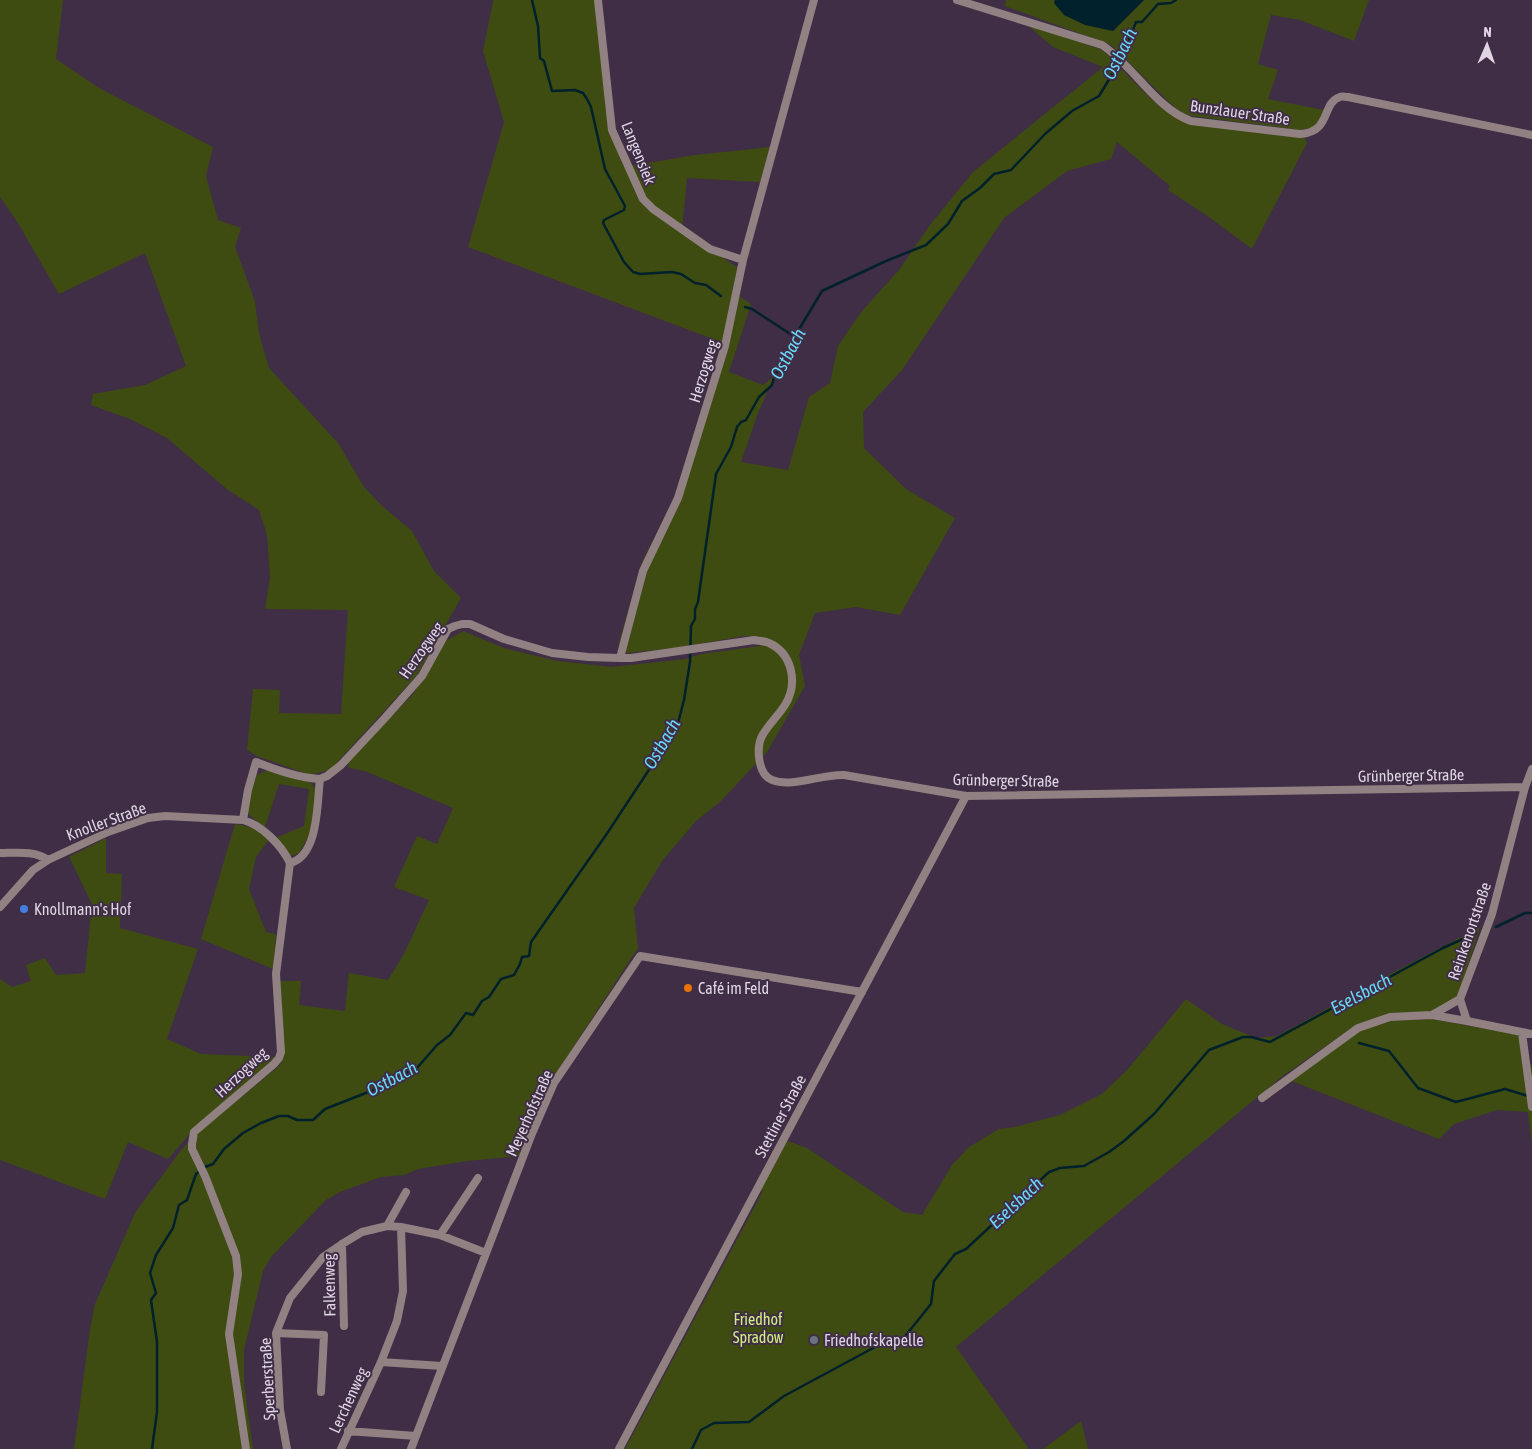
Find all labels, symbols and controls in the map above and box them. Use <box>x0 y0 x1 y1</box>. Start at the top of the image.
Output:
north arrow <box>1462 20 1512 70</box>
text: N <box>1483 24 1492 40</box>
water label: Ostbach <box>1098 25 1141 83</box>
street label: Bunzlauer Straße <box>1189 96 1291 128</box>
street label: Langensiek <box>617 119 660 188</box>
water label: Ostbach <box>766 325 810 383</box>
street label: Herzogweg <box>685 337 722 405</box>
street label: Herzogweg <box>395 618 448 682</box>
water label: Ostbach <box>639 715 684 773</box>
street label: Grünberger Straße <box>1358 765 1464 786</box>
street label: Grünberger Straße <box>953 770 1059 791</box>
street label: Knoller Straße <box>64 798 148 844</box>
street label: Reinkenortstraße <box>1444 880 1494 982</box>
place label: Knollmann's Hof <box>34 900 132 918</box>
marker: Knollmann's Hof <box>18 903 30 915</box>
water label: Eselsbach <box>1327 969 1395 1018</box>
place label: Café im Feld <box>698 979 769 997</box>
marker: Café im Feld <box>682 982 694 994</box>
street label: Herzogweg <box>211 1043 272 1101</box>
water label: Ostbach <box>363 1056 421 1101</box>
street label: Meyerhofstraße <box>502 1067 557 1159</box>
street label: Stettiner Straße <box>751 1072 809 1160</box>
water label: Eselsbach <box>985 1172 1047 1233</box>
street label: Falkenweg <box>319 1253 340 1317</box>
park label: Friedhof Spradow <box>733 1310 784 1347</box>
place label: Friedhofskapelle <box>824 1331 924 1350</box>
marker: Friedhofskapelle <box>808 1334 820 1346</box>
street label: Sperberstraße <box>256 1337 279 1421</box>
street label: Lerchenweg <box>325 1364 372 1436</box>

